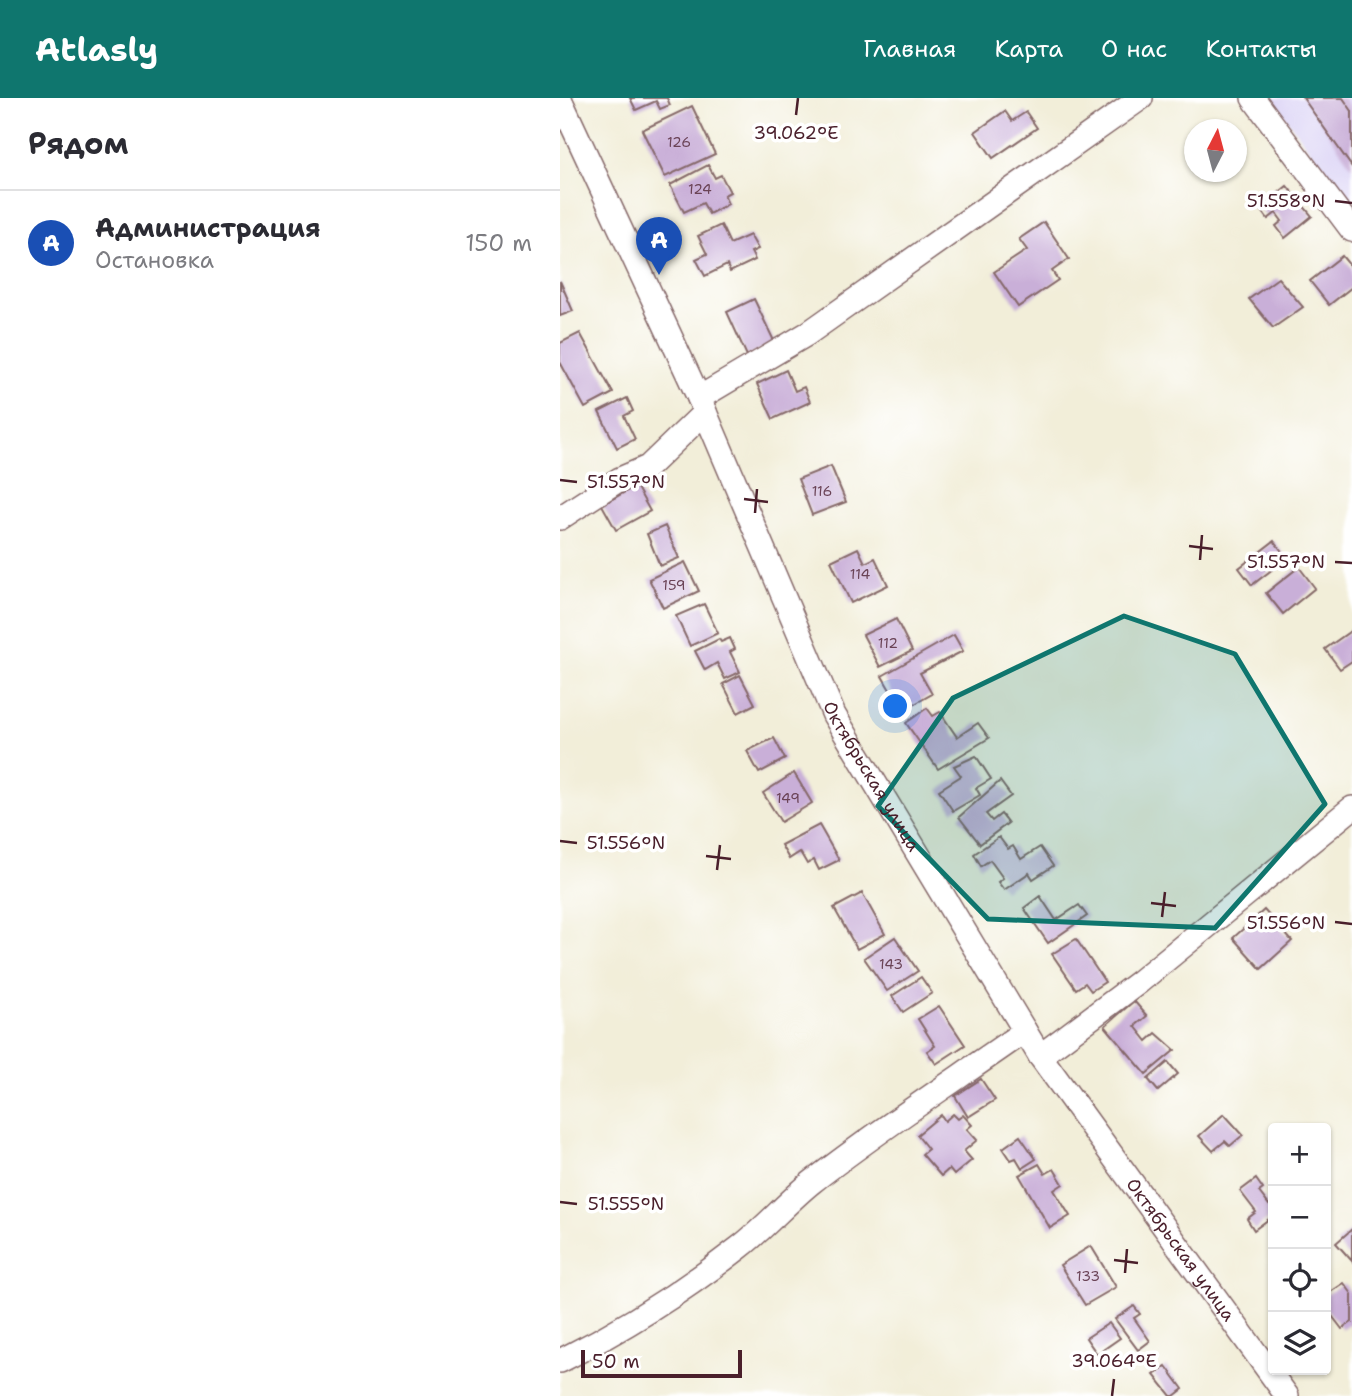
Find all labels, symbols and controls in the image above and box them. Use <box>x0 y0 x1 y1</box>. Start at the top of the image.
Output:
text: Atlasly <box>35 27 158 72</box>
text: Главная <box>863 33 956 65</box>
text: Карта <box>994 33 1063 65</box>
text: О нас <box>1101 33 1167 65</box>
text: Контакты <box>1205 33 1317 65</box>
north arrow <box>1184 119 1247 182</box>
text: 39.062°E <box>754 121 838 145</box>
text: Рядом <box>28 123 128 164</box>
house number: 126 <box>667 133 691 151</box>
house number: 124 <box>688 180 712 198</box>
text: 51.558°N <box>1247 189 1325 213</box>
text: Администрация <box>95 210 321 245</box>
pin: A <box>636 217 682 275</box>
text: A <box>42 228 60 258</box>
text: 150 m <box>465 228 532 258</box>
text: Остановка <box>95 245 214 275</box>
text: 51.557°N <box>587 470 665 494</box>
house number: 116 <box>812 482 832 500</box>
text: 51.557°N <box>1247 550 1325 574</box>
house number: 114 <box>850 565 870 583</box>
house number: 159 <box>662 576 686 594</box>
house number: 112 <box>878 634 898 652</box>
your location <box>878 689 912 723</box>
street label: Октябрьская улица <box>817 697 926 856</box>
house number: 149 <box>776 789 800 807</box>
text: 51.556°N <box>587 831 665 855</box>
text: 51.556°N <box>1247 911 1325 935</box>
house number: 143 <box>879 955 903 973</box>
map controls <box>1268 1123 1331 1375</box>
button: + <box>1268 1123 1331 1186</box>
street label: Октябрьская улица <box>1121 1173 1241 1326</box>
button: − <box>1268 1186 1331 1249</box>
text: 51.555°N <box>588 1192 664 1216</box>
button: locate <box>1268 1249 1331 1312</box>
house number: 133 <box>1076 1267 1100 1285</box>
button: layers <box>1268 1312 1331 1375</box>
scale bar <box>581 1347 742 1379</box>
text: 50 m <box>592 1349 640 1374</box>
text: 39.064°E <box>1071 1349 1157 1373</box>

